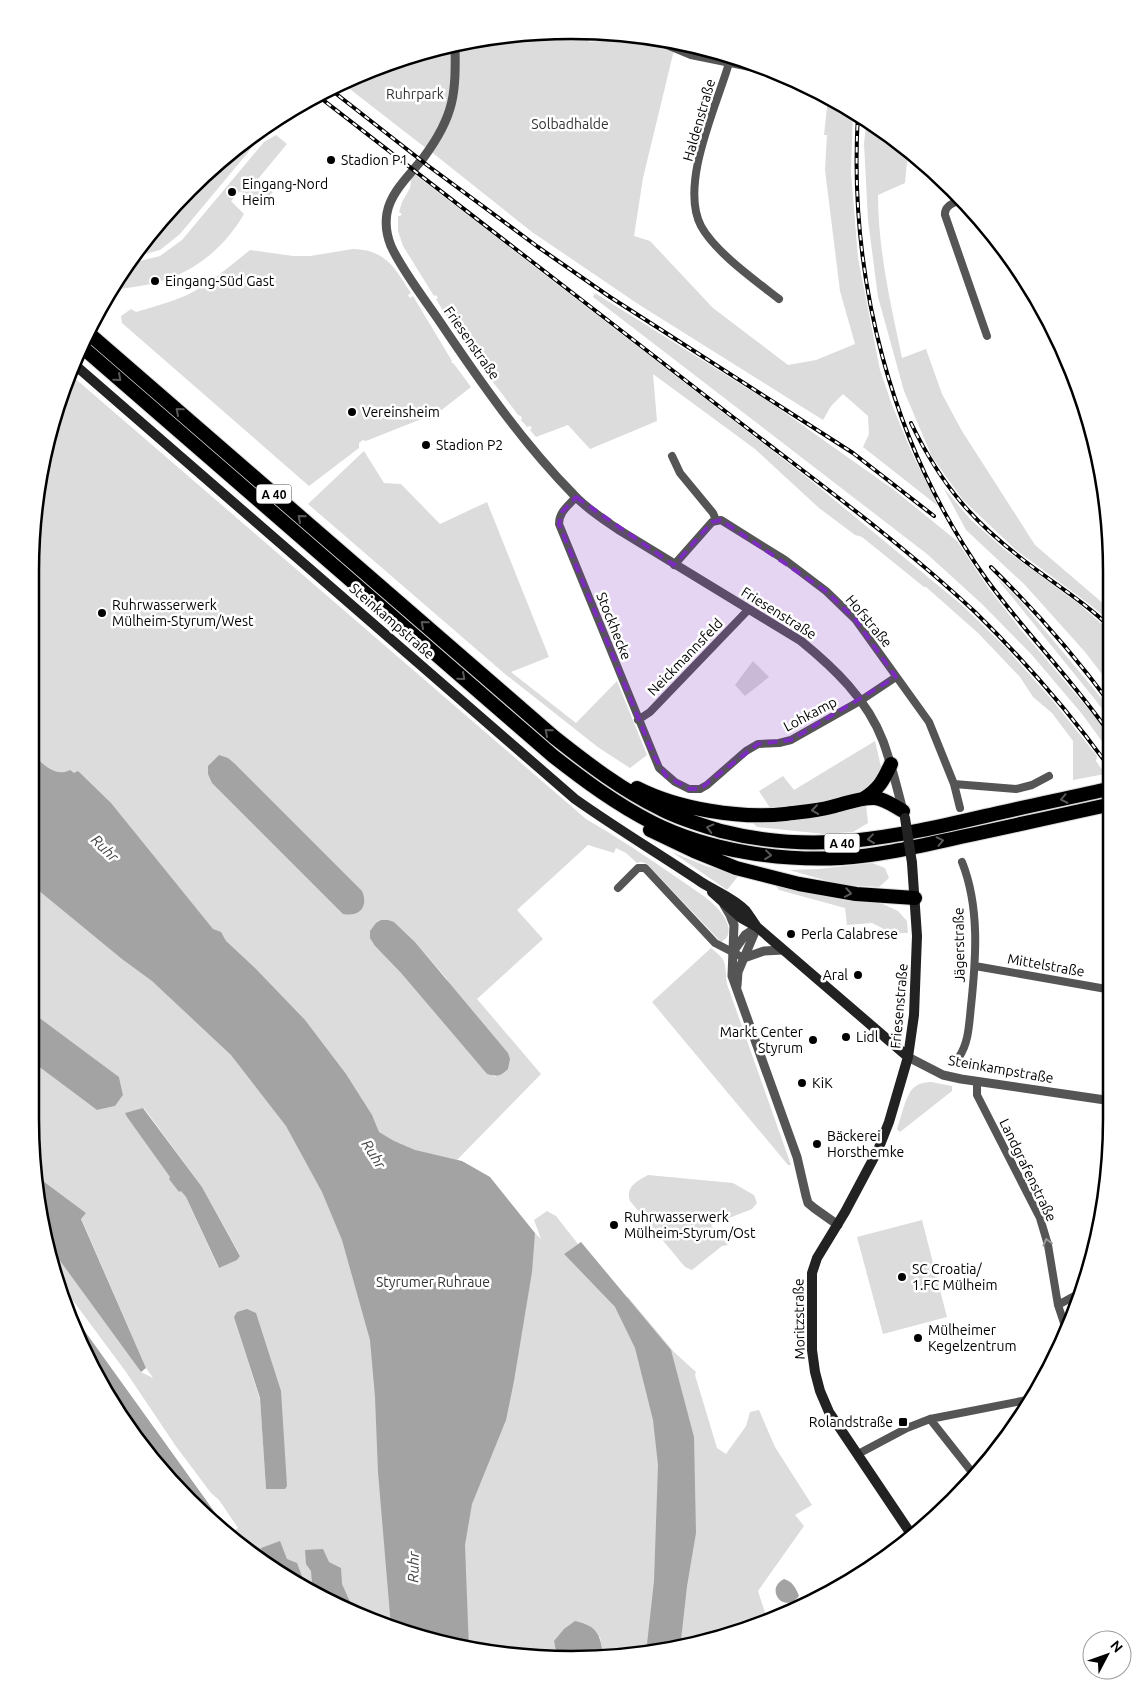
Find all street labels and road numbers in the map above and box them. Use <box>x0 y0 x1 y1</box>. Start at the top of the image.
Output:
street label: Haldenstraße <box>680 77 718 163</box>
street label: Friesenstraße <box>441 303 503 383</box>
road number: A 40 <box>256 484 292 504</box>
street label: Steinkampstraße <box>346 580 438 662</box>
street label: Friesenstraße <box>738 584 820 642</box>
street label: Stockhecke <box>593 590 635 662</box>
street label: Hofstraße <box>842 592 896 650</box>
street label: Neickmannsfeld <box>644 615 726 699</box>
street label: Lohkamp <box>781 693 839 735</box>
road number: A 40 <box>824 834 860 852</box>
street label: Jägerstraße <box>950 907 968 983</box>
street label: Mittelstraße <box>1006 950 1086 980</box>
street label: Friesenstraße <box>887 963 911 1049</box>
street label: Steinkampstraße <box>947 1052 1055 1086</box>
street label: Landgrafenstraße <box>996 1116 1060 1224</box>
street label: Moritzstraße <box>790 1278 808 1360</box>

